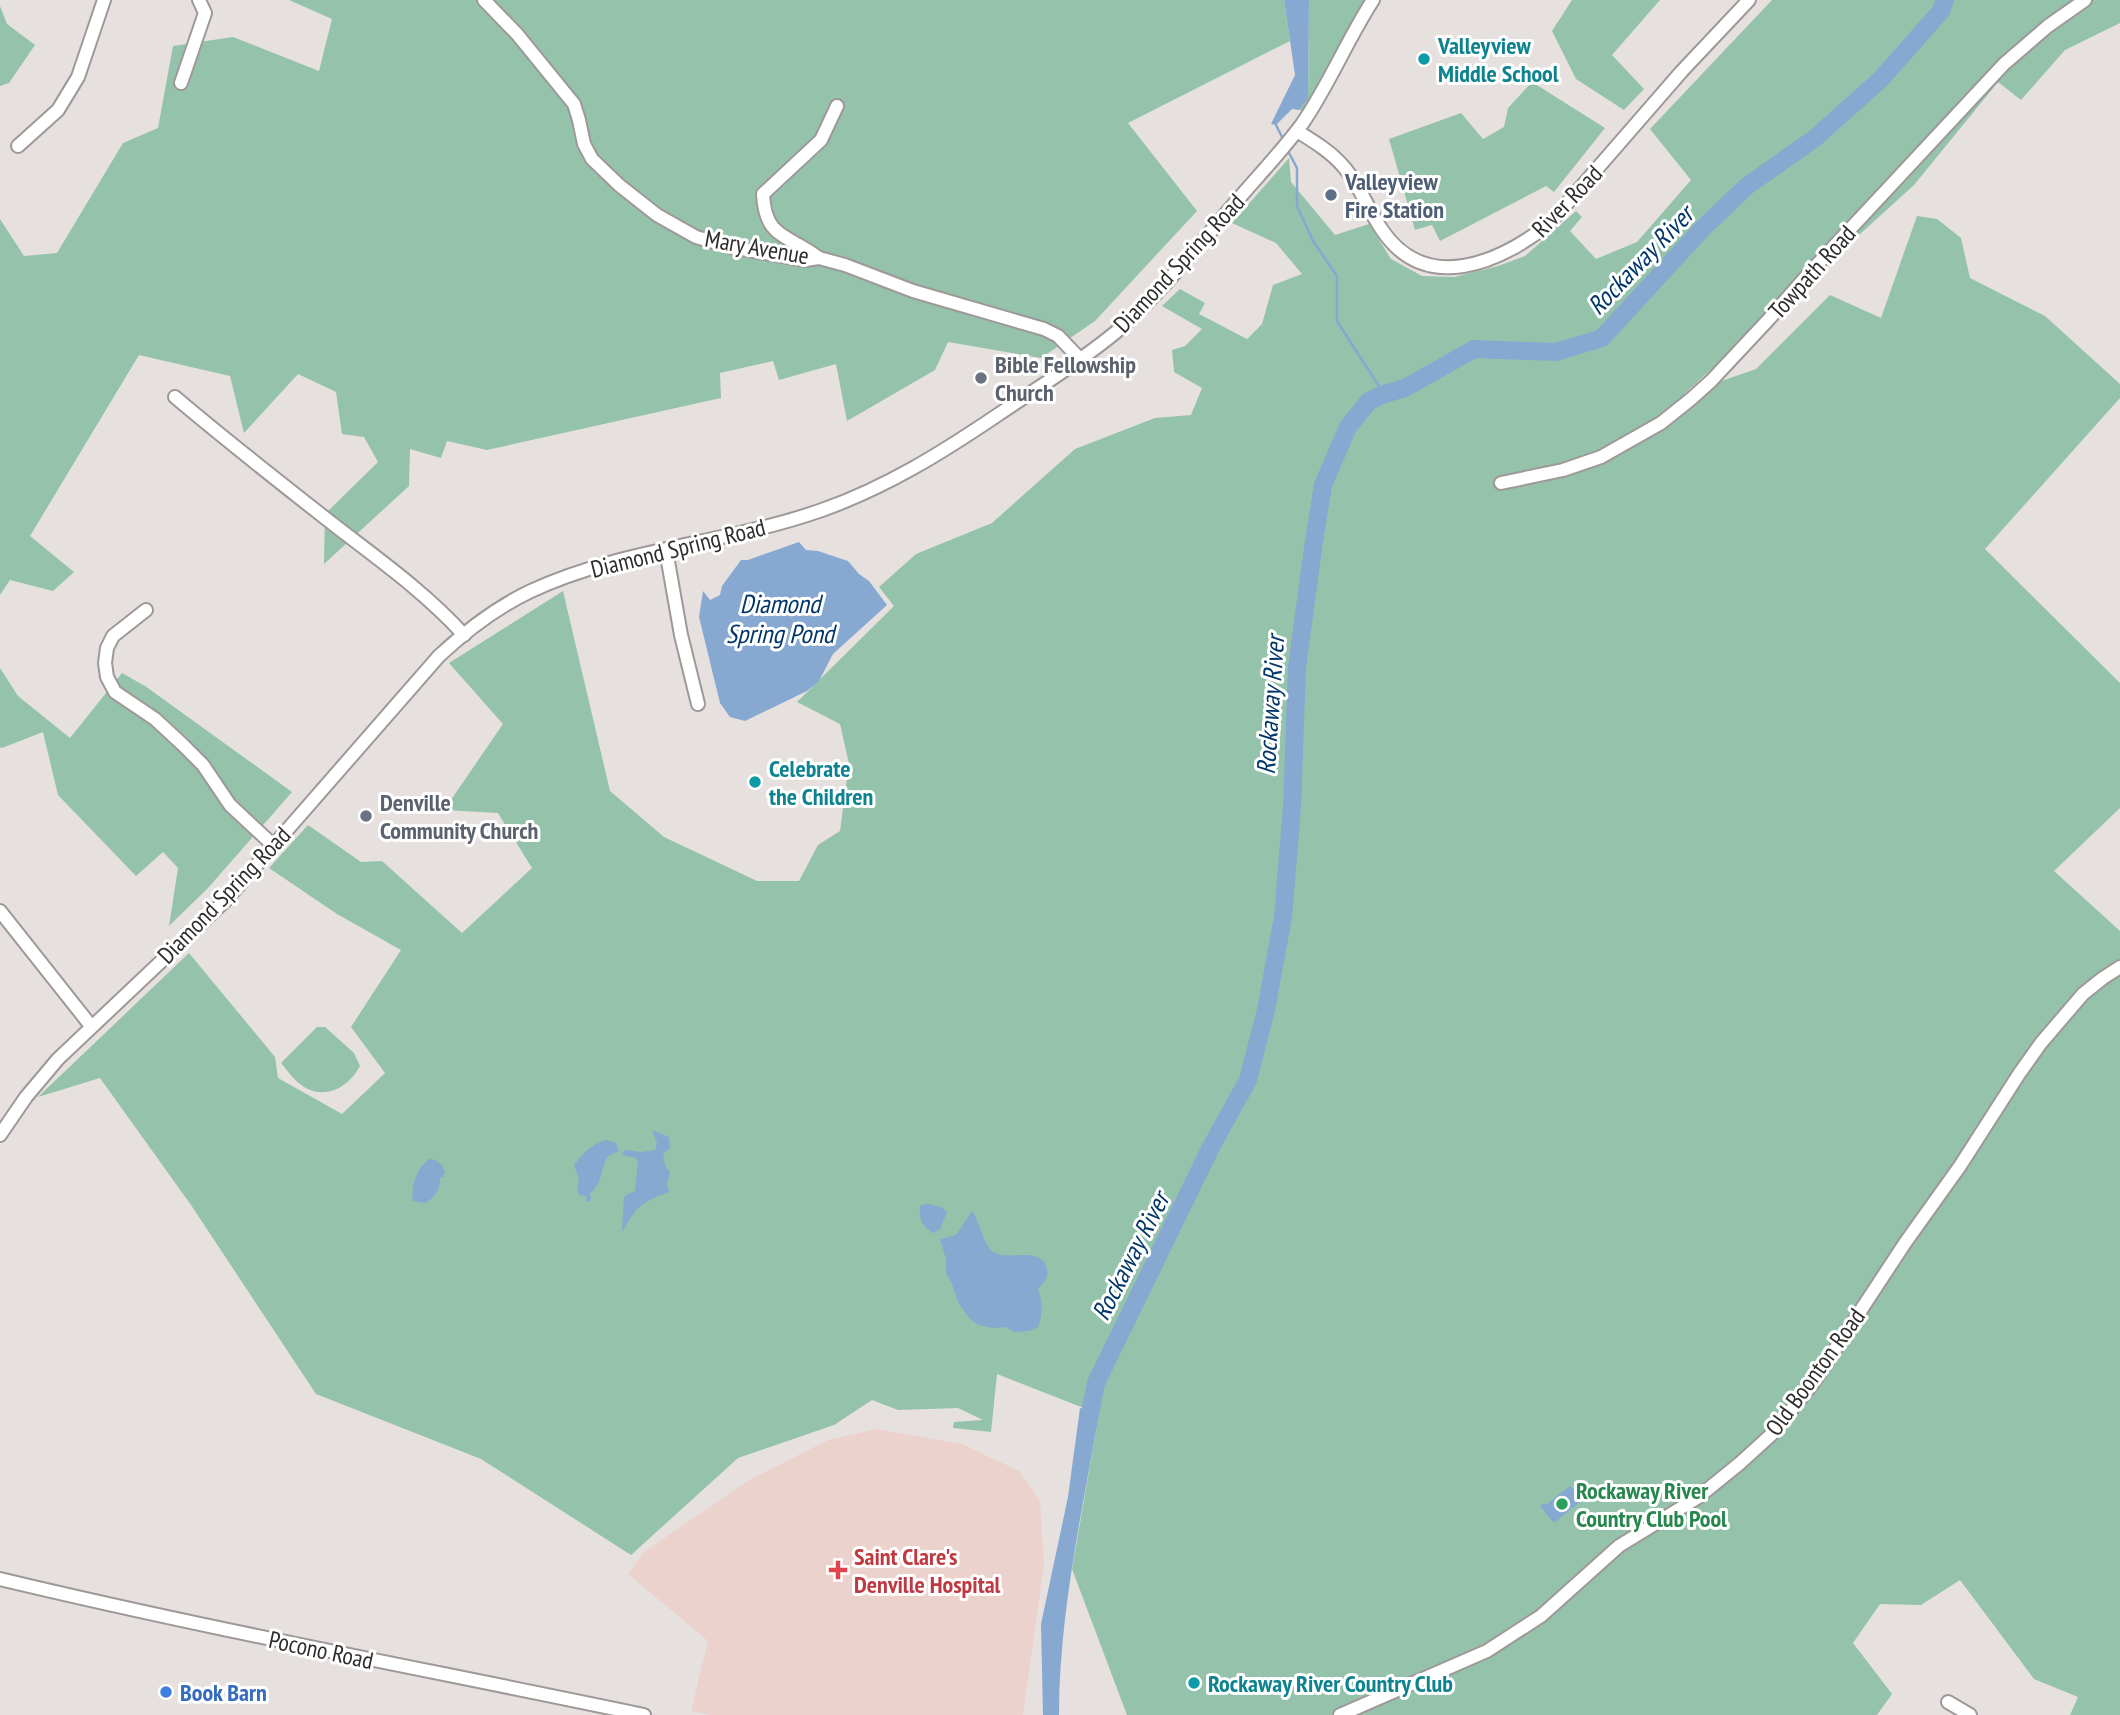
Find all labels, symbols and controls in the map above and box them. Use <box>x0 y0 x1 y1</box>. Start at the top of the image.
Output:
place label: Valleyview Middle School <box>1437 30 1559 89</box>
marker: Valleyview Middle School <box>1416 51 1432 67</box>
street label: River Road <box>1525 158 1609 244</box>
place label: Valleyview Fire Station <box>1344 166 1444 225</box>
street label: Diamond Spring Road <box>1107 187 1251 339</box>
marker: Valleyview Fire Station <box>1323 187 1339 203</box>
water label: Rockaway River <box>1580 196 1703 321</box>
street label: Towpath Road <box>1762 219 1862 325</box>
street label: Mary Avenue <box>703 223 811 271</box>
place label: Bible Fellowship Church <box>995 349 1136 408</box>
marker: Bible Fellowship Church <box>973 370 989 386</box>
street label: Diamond Spring Road <box>587 511 769 585</box>
water label: Diamond Spring Pond <box>726 587 838 650</box>
water label: Rockaway River <box>1249 631 1292 775</box>
place label: Celebrate the Children <box>769 753 873 812</box>
marker: Celebrate the Children <box>747 774 763 790</box>
place label: Denville Community Church <box>380 787 538 846</box>
marker: Denville Community Church <box>358 808 374 824</box>
street label: Diamond Spring Road <box>151 820 297 970</box>
water label: Rockaway River <box>1084 1183 1178 1325</box>
street label: Old Boonton Road <box>1758 1302 1872 1442</box>
place label: Rockaway River Country Club Pool <box>1576 1475 1727 1534</box>
marker: Rockaway River Country Club Pool <box>1554 1496 1570 1512</box>
place label: Saint Clare's Denville Hospital <box>854 1541 1001 1600</box>
marker: Saint Clare's Denville Hospital <box>828 1560 848 1580</box>
street label: Pocono Road <box>266 1624 376 1676</box>
place label: Rockaway River Country Club <box>1208 1668 1453 1699</box>
marker: Rockaway River Country Club <box>1186 1675 1202 1691</box>
place label: Book Barn <box>180 1677 267 1708</box>
marker: Book Barn <box>158 1684 174 1700</box>

